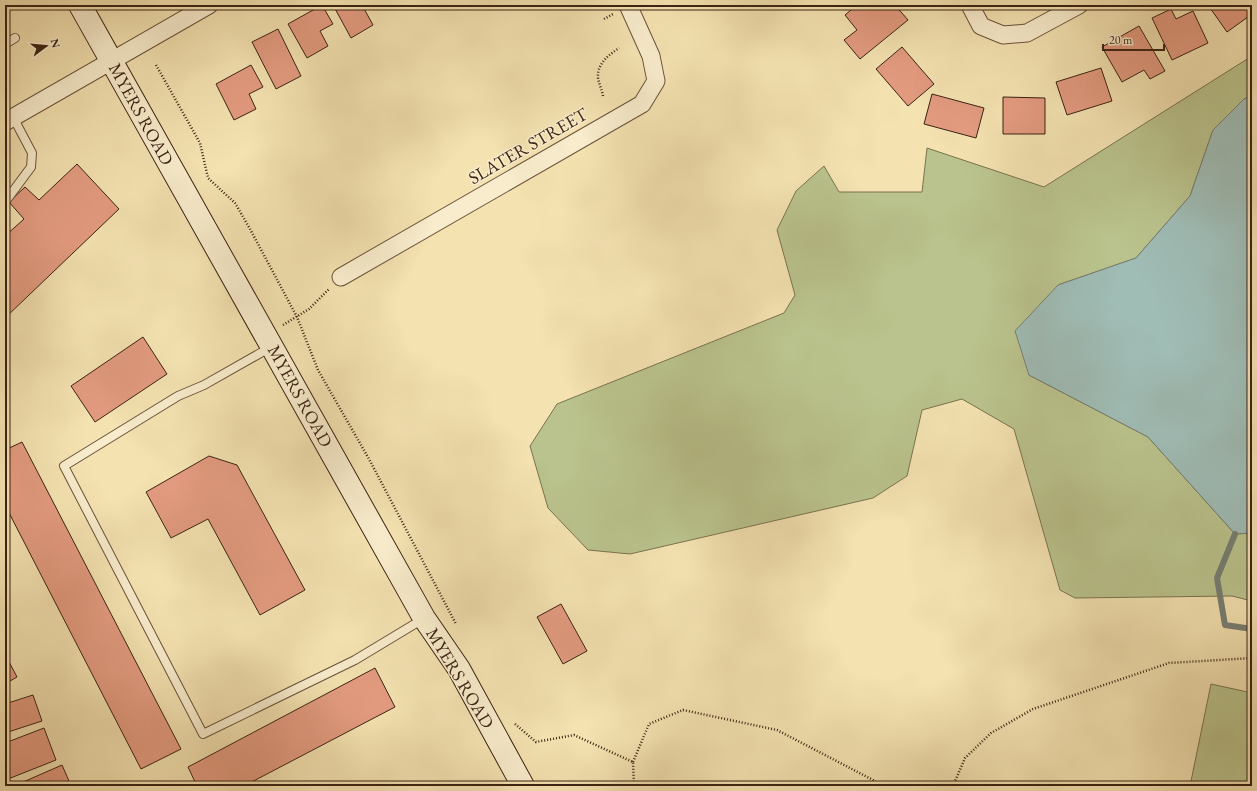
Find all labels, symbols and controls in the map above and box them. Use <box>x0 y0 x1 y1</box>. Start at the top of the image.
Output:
north arrow <box>26 26 66 66</box>
scale bar <box>1103 26 1164 52</box>
text: 20 m <box>1109 32 1133 48</box>
text: N <box>48 37 64 50</box>
street label: MYERS ROAD <box>104 58 179 169</box>
street label: SLATER STREET <box>464 102 592 189</box>
street label: MYERS ROAD <box>263 340 338 451</box>
street label: MYERS ROAD <box>421 623 500 732</box>

